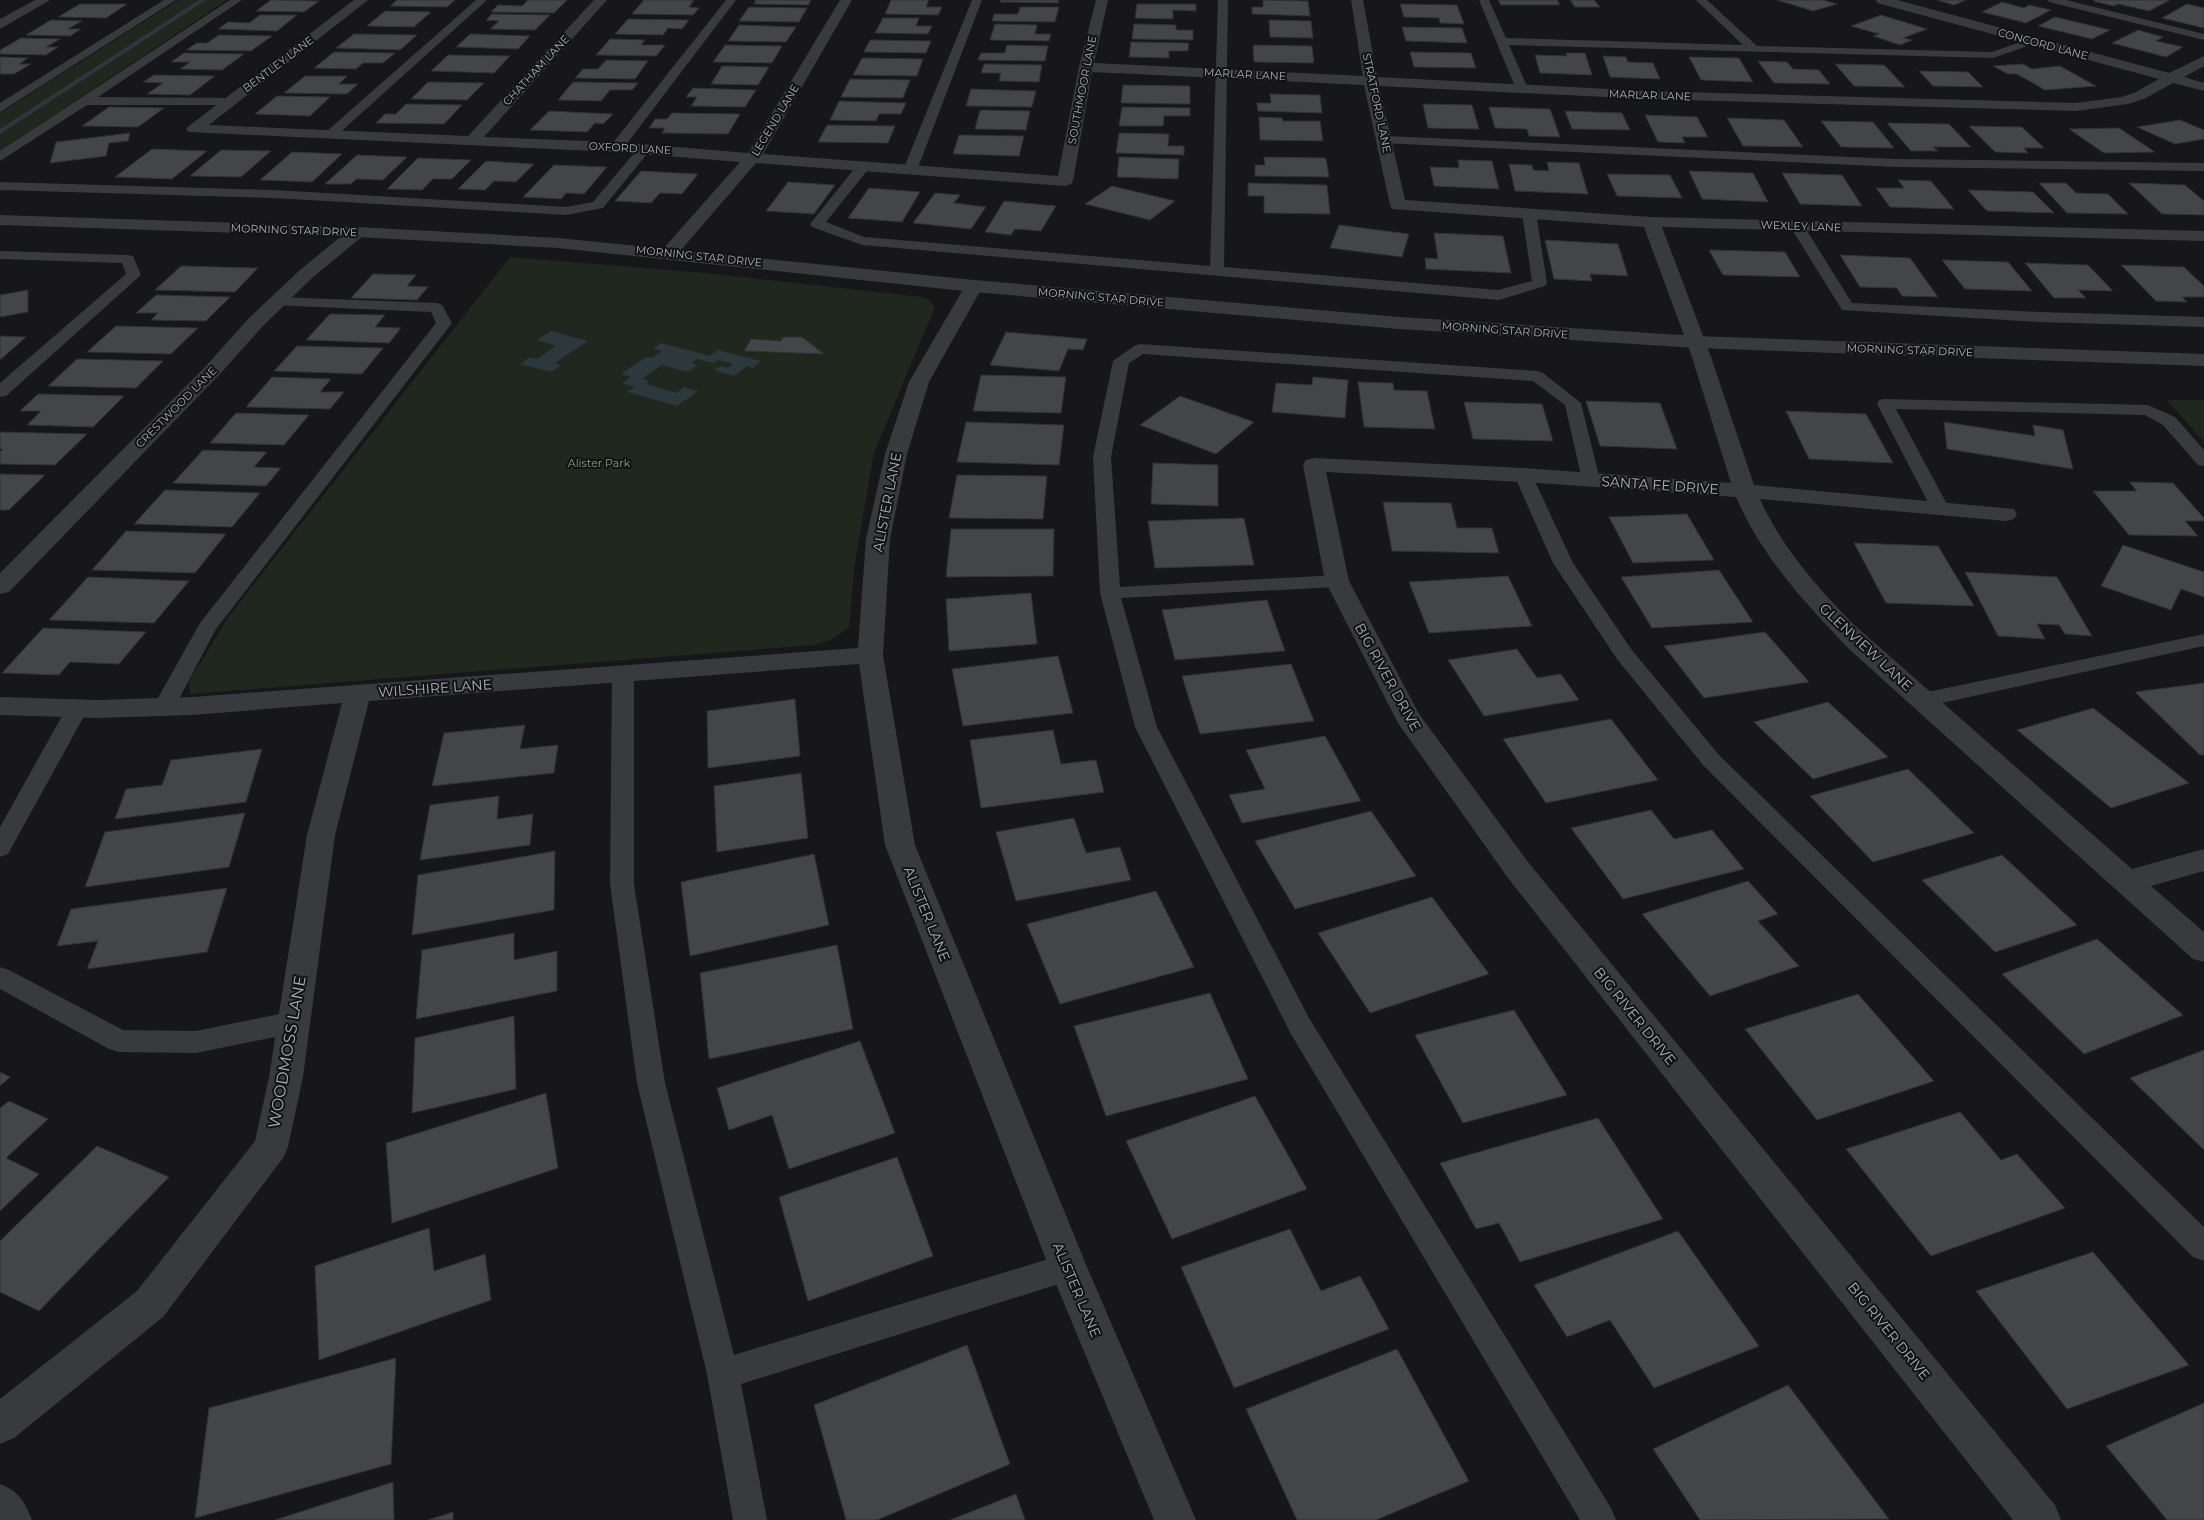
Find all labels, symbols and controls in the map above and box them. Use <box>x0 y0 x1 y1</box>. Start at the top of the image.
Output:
street label: CONCORD LANE <box>1996 25 2090 63</box>
street label: CHATHAM LANE <box>500 32 572 108</box>
street label: BENTLEY LANE <box>240 33 316 95</box>
street label: SOUTHMOOR LANE <box>1065 35 1099 145</box>
street label: STRATFORD LANE <box>1360 52 1394 154</box>
street label: MARLAR LANE <box>1204 65 1286 83</box>
street label: LEGEND LANE <box>748 82 802 158</box>
street label: MARLAR LANE <box>1609 87 1691 103</box>
street label: OXFORD LANE <box>588 139 672 157</box>
street label: WEXLEY LANE <box>1760 218 1842 234</box>
street label: MORNING STAR DRIVE <box>230 221 358 239</box>
street label: MORNING STAR DRIVE <box>635 242 763 270</box>
street label: MORNING STAR DRIVE <box>1037 285 1165 309</box>
street label: MORNING STAR DRIVE <box>1441 319 1569 341</box>
street label: MORNING STAR DRIVE <box>1846 341 1974 359</box>
street label: CRESTWOOD LANE <box>132 363 220 451</box>
street label: ALISTER LANE <box>869 451 905 553</box>
park label: Alister Park <box>568 456 631 470</box>
street label: SANTA FE DRIVE <box>1601 472 1719 498</box>
street label: GLENVIEW LANE <box>1816 599 1916 695</box>
street label: BIG RIVER DRIVE <box>1351 620 1425 734</box>
street label: WILSHIRE LANE <box>377 675 493 701</box>
street label: ALISTER LANE <box>900 864 954 964</box>
street label: BIG RIVER DRIVE <box>1590 963 1680 1069</box>
street label: WOODMOSS LANE <box>264 974 310 1130</box>
street label: ALISTER LANE <box>1049 1240 1105 1340</box>
street label: BIG RIVER DRIVE <box>1844 1278 1934 1384</box>

